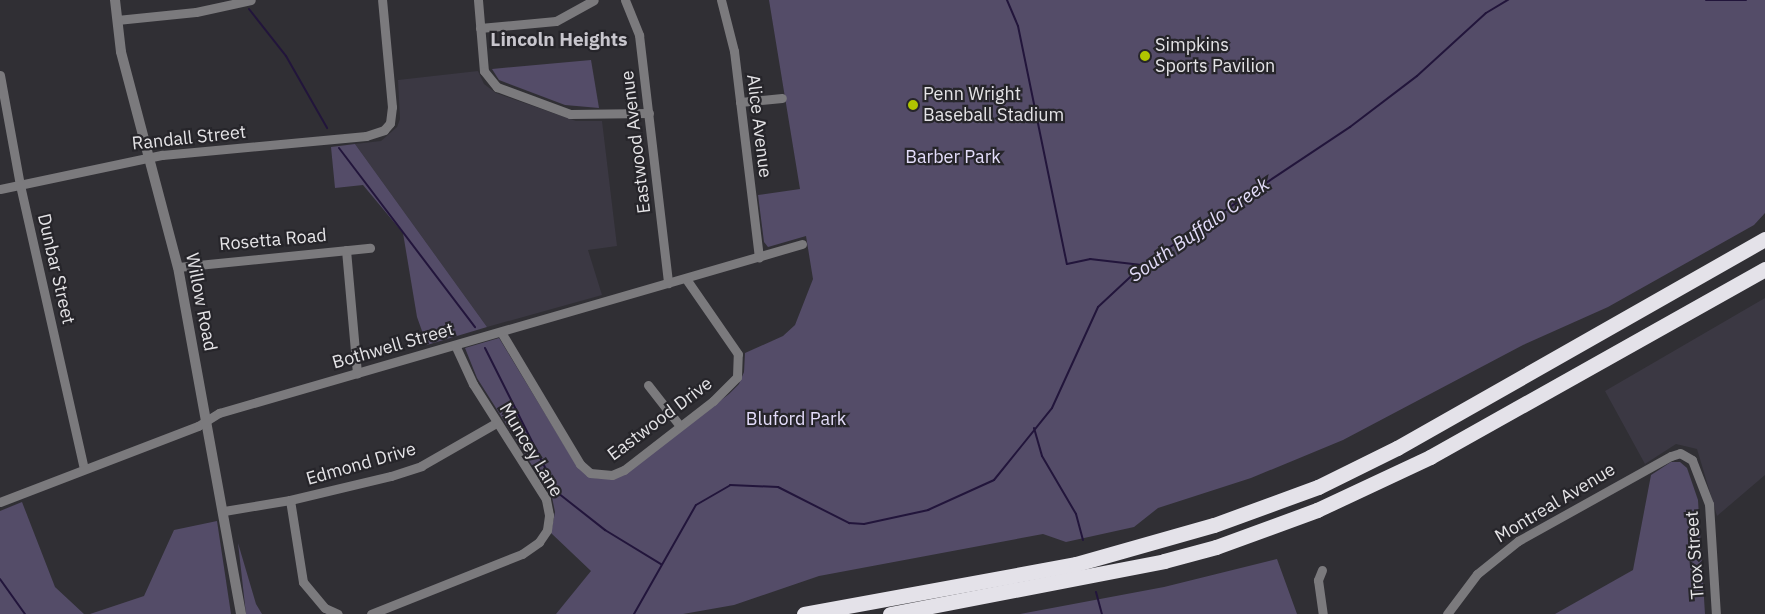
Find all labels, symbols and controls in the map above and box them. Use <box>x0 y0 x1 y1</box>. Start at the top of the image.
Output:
district label: Lincoln Heights <box>490 29 628 51</box>
place label: Simpkins Sports Pavilion <box>1155 35 1275 78</box>
marker: Simpkins Sports Pavilion <box>1139 50 1151 62</box>
street label: Eastwood Avenue <box>617 69 655 215</box>
street label: Alice Avenue <box>742 73 776 179</box>
place label: Penn Wright Baseball Stadium <box>923 84 1064 126</box>
marker: Penn Wright Baseball Stadium <box>907 99 919 111</box>
street label: Randall Street <box>131 121 247 155</box>
park label: Barber Park <box>905 146 1001 168</box>
water label: South Buffalo Creek <box>1124 173 1274 287</box>
street label: Dunbar Street <box>33 212 79 326</box>
street label: Rosetta Road <box>218 225 328 255</box>
street label: Willow Road <box>181 251 221 353</box>
street label: Bothwell Street <box>330 318 456 374</box>
street label: Eastwood Drive <box>603 373 717 465</box>
street label: Muncey Lane <box>495 399 567 501</box>
park label: Bluford Park <box>746 408 846 430</box>
street label: Edmond Drive <box>304 438 418 490</box>
street label: Montreal Avenue <box>1491 459 1619 547</box>
street label: Trox Street <box>1681 510 1709 600</box>

